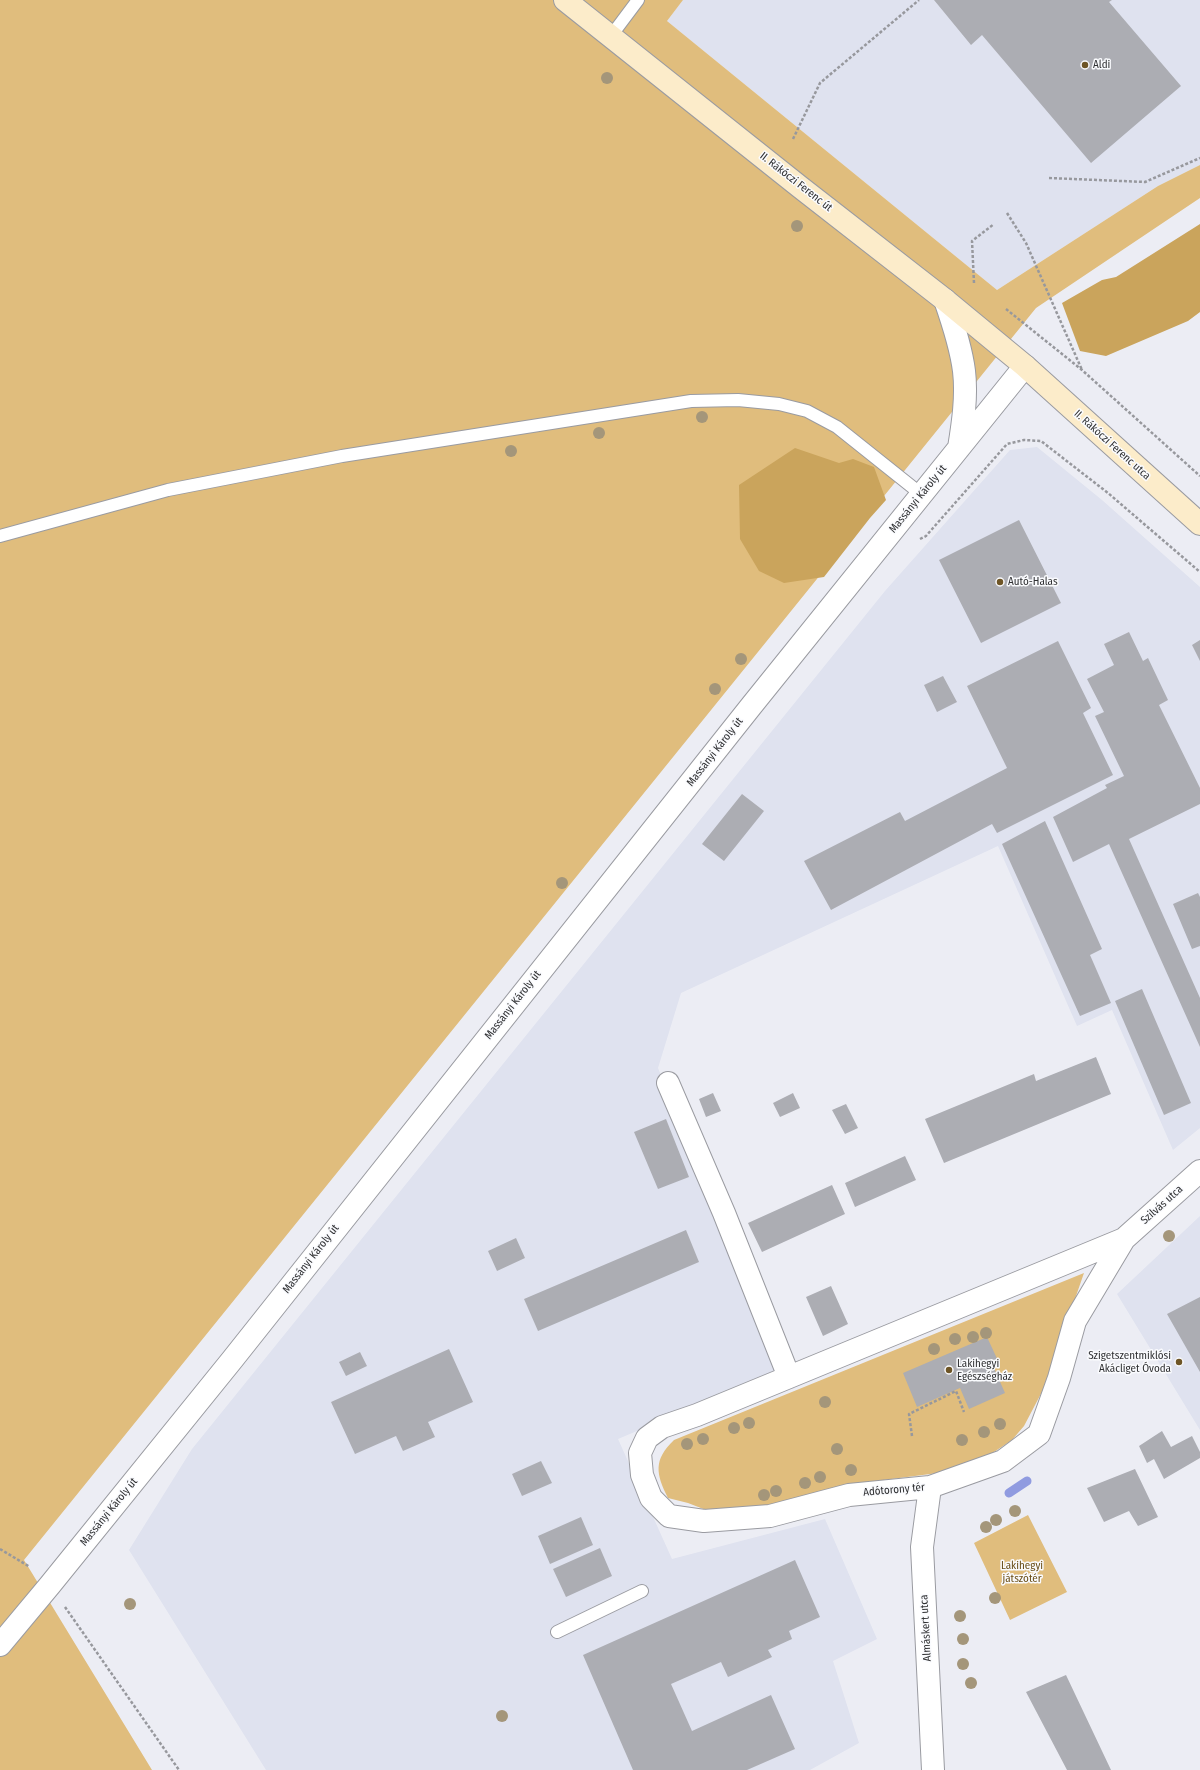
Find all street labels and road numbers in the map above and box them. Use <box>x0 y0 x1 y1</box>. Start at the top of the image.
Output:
street label: II. Rákóczi Ferenc út <box>757 150 835 214</box>
street label: II. Rákóczi Ferenc utca <box>1071 407 1153 483</box>
street label: Massányi Károly út <box>887 462 949 536</box>
street label: Massányi Károly út <box>684 715 746 789</box>
street label: Massányi Károly út <box>482 968 544 1042</box>
street label: Szilvás utca <box>1138 1183 1186 1227</box>
street label: Massányi Károly út <box>280 1222 342 1296</box>
street label: Massányi Károly út <box>78 1475 140 1549</box>
street label: Adótorony tér <box>863 1481 925 1499</box>
street label: Almáskert utca <box>918 1594 934 1662</box>

